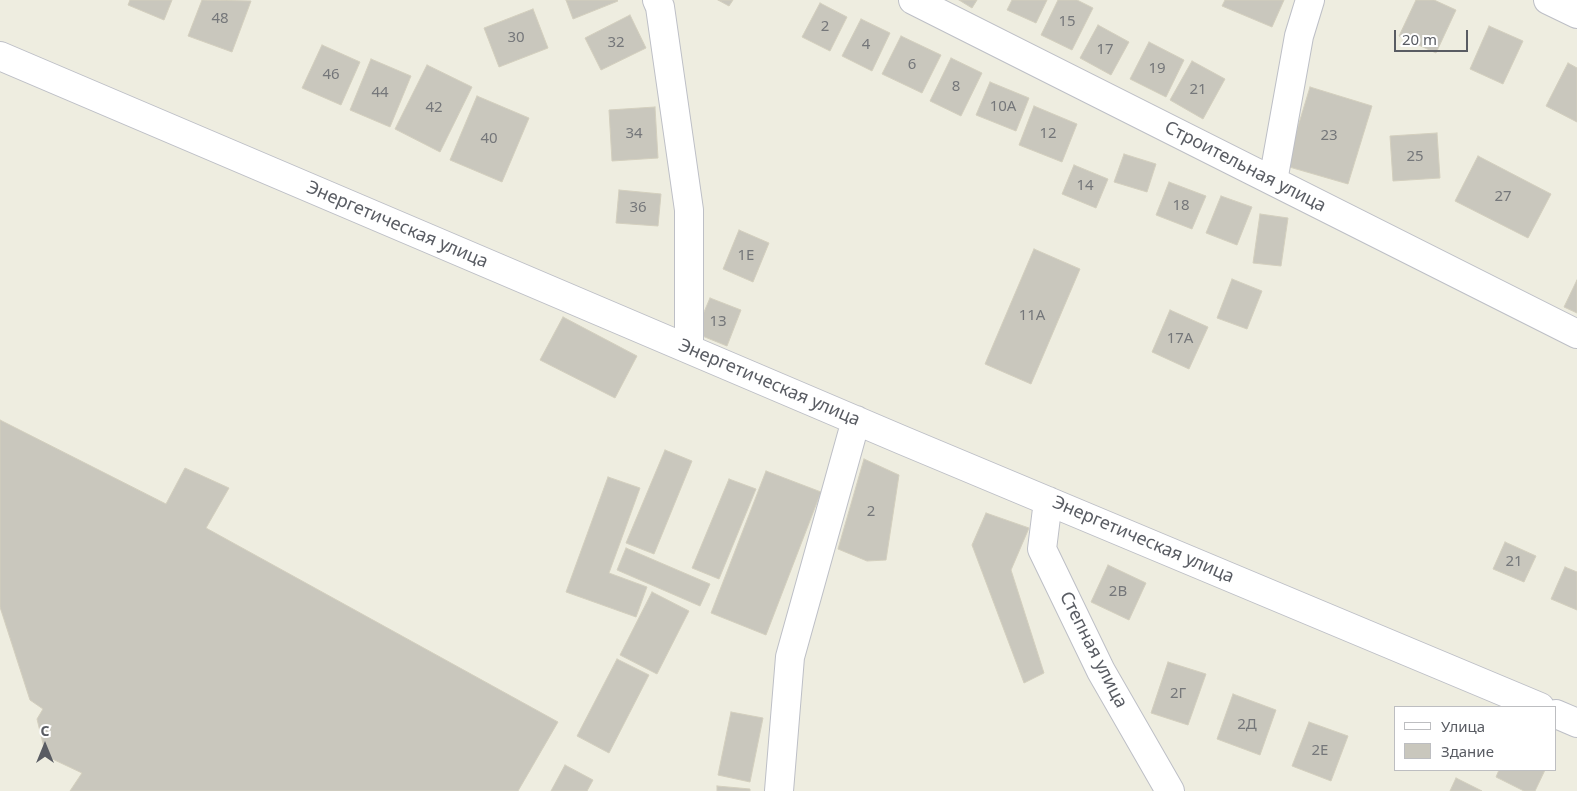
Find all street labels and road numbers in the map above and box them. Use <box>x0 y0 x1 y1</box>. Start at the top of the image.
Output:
street label: Строительная улица <box>1161 117 1329 217</box>
street label: Энергетическая улица <box>303 177 491 273</box>
street label: Энергетическая улица <box>675 335 863 431</box>
street label: Энергетическая улица <box>1049 492 1237 588</box>
street label: Степная улица <box>1054 588 1132 712</box>

